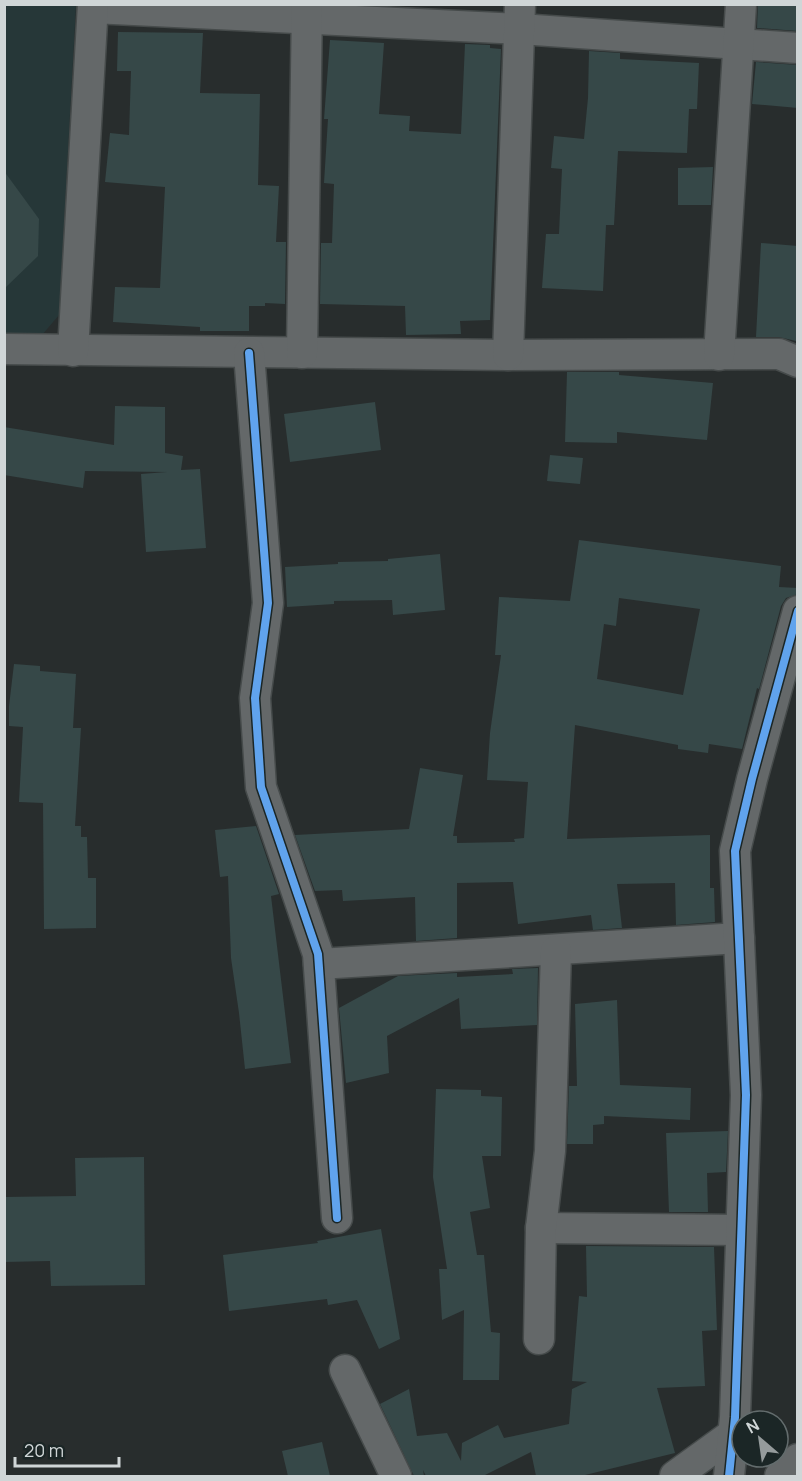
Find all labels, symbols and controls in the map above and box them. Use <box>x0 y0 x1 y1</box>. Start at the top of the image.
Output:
north arrow <box>730 1409 790 1469</box>
text: N <box>742 1413 763 1438</box>
scale bar <box>15 1430 118 1468</box>
text: 20 m <box>24 1438 64 1462</box>

